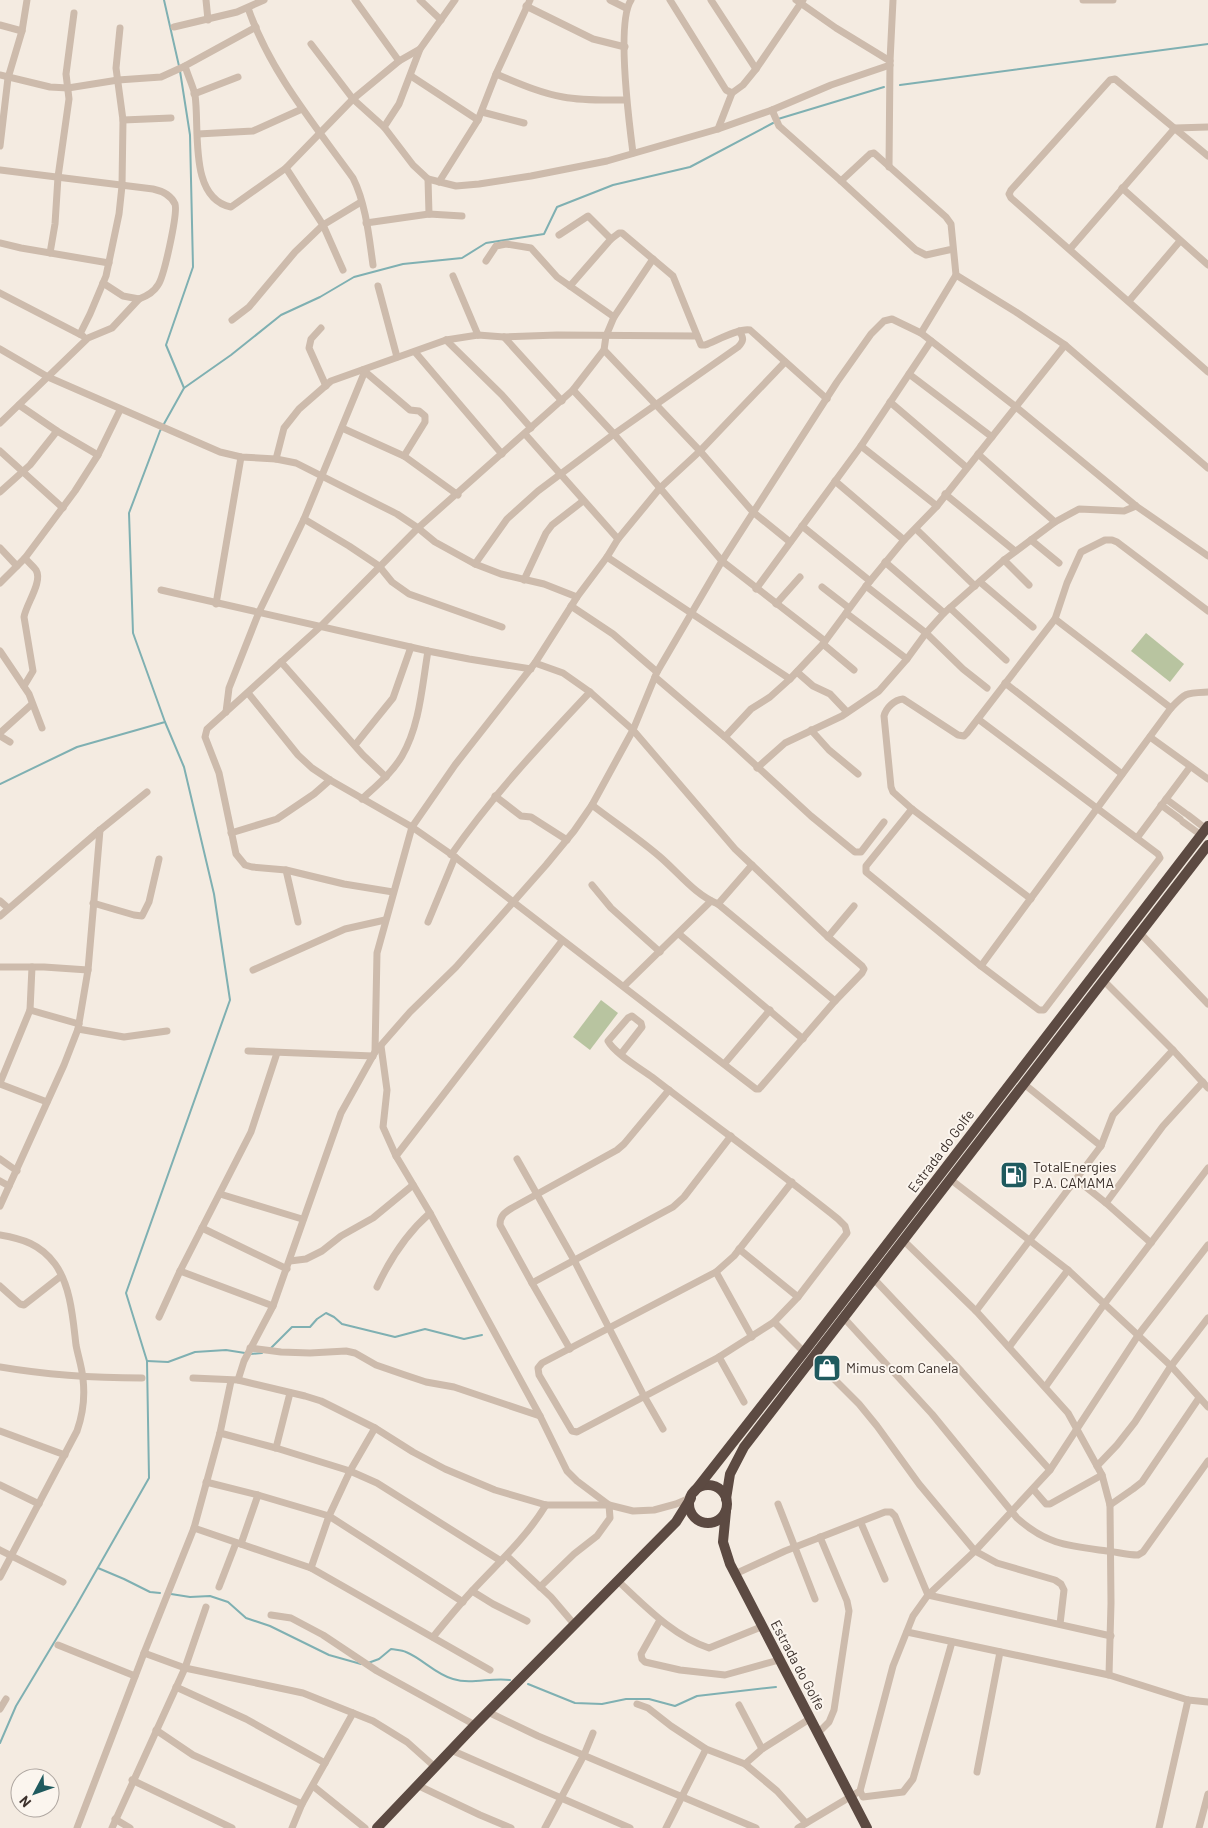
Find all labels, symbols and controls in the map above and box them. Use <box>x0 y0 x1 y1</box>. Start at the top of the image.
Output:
street label: Estrada do Golfe <box>904 1106 977 1196</box>
place label: TotalEnergies P.A. CAMAMA <box>1033 1158 1117 1191</box>
fuel station icon: TotalEnergies P.A. CAMAMA <box>999 1160 1029 1190</box>
shop icon: Mimus com Canela <box>812 1353 842 1383</box>
place label: Mimus com Canela <box>846 1359 958 1376</box>
street label: Estrada do Golfe <box>768 1617 829 1713</box>
north arrow <box>10 1768 60 1818</box>
text: N <box>15 1793 34 1811</box>

